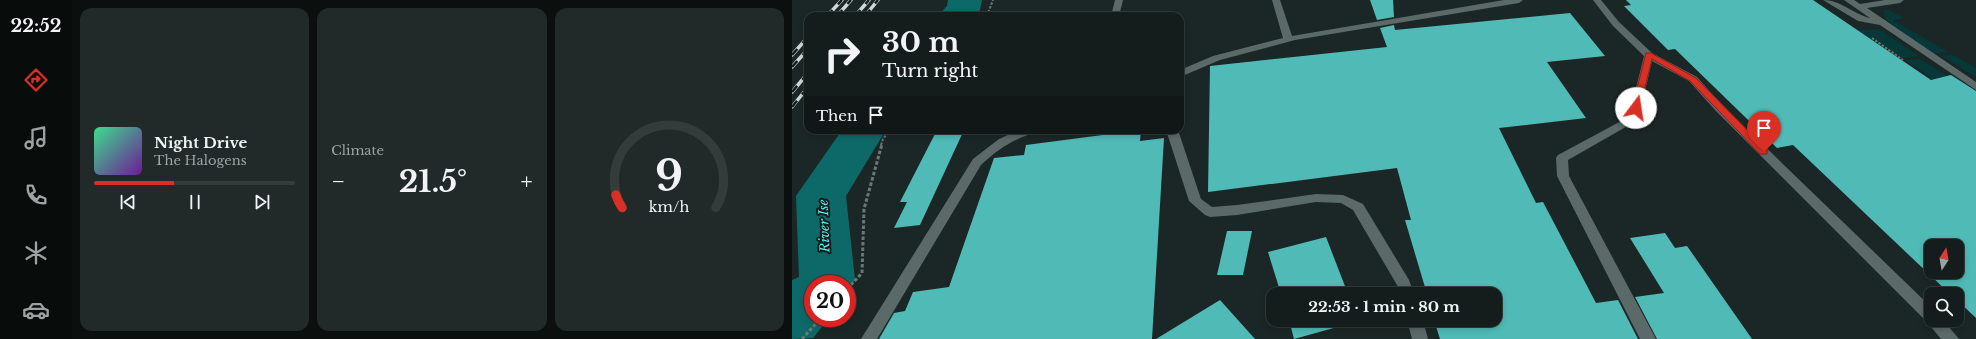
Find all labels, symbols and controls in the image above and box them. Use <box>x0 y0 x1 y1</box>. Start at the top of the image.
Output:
text: 22:52 <box>11 15 61 37</box>
text: 30 m <box>882 25 959 60</box>
icon: right <box>816 28 868 80</box>
text: Turn right <box>882 60 978 82</box>
icon: directions <box>22 66 50 94</box>
position arrow <box>1615 87 1657 129</box>
icon: arrive <box>865 104 887 126</box>
text: Then <box>816 106 857 125</box>
pin <box>1747 111 1781 152</box>
icon: arrive <box>1753 117 1775 139</box>
icon: music <box>22 124 50 152</box>
text: Night Drive <box>154 133 247 152</box>
text: Climate <box>331 142 384 159</box>
text: 9 <box>655 150 683 201</box>
text: The Halogens <box>154 152 247 169</box>
text: 21.5° <box>399 163 467 200</box>
text: − <box>331 168 345 195</box>
text: + <box>521 168 533 195</box>
icon: phone <box>22 181 50 209</box>
icon: previous <box>117 191 139 213</box>
icon: pause <box>184 191 206 213</box>
icon: next <box>251 191 273 213</box>
text: km/h <box>649 197 690 215</box>
water label: River Ise <box>815 199 833 254</box>
icon: climate <box>22 239 50 267</box>
north arrow <box>1924 239 1964 279</box>
map controls <box>1924 239 1964 327</box>
speed limit sign: 20 <box>804 275 856 327</box>
button: search <box>1924 287 1964 327</box>
icon: car <box>22 296 50 324</box>
text: 22:53 · 1 min · 80 m <box>1308 297 1460 316</box>

